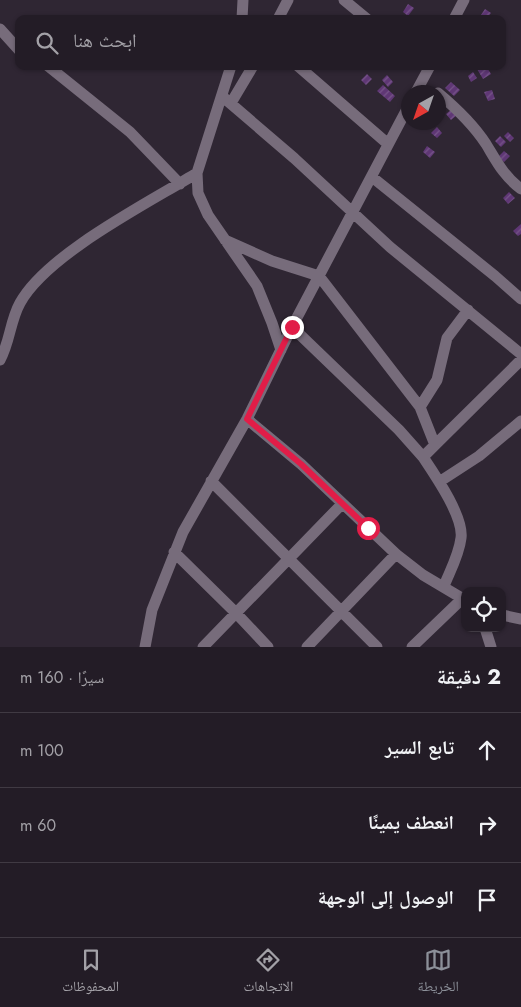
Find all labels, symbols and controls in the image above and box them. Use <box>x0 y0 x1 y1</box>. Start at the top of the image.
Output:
search box <box>15 15 506 70</box>
text: ابحث هنا <box>73 27 137 54</box>
icon: search <box>33 29 61 57</box>
north arrow <box>401 85 446 130</box>
route end <box>281 316 304 339</box>
route start <box>357 517 380 540</box>
map controls <box>461 587 506 632</box>
button: locate <box>461 587 506 632</box>
text: 2 دقيقة <box>437 662 501 692</box>
text: سيرًا · 160 m <box>20 666 104 689</box>
text: تابع السير <box>385 734 454 761</box>
icon: ahead <box>473 736 501 764</box>
text: 100 m <box>20 739 64 762</box>
text: انعطف يمينًا <box>368 809 454 836</box>
icon: right <box>473 811 501 839</box>
text: 60 m <box>20 814 56 837</box>
text: الوصول إلى الوجهة <box>318 884 454 911</box>
icon: arrive <box>473 886 501 914</box>
tab: المحفوظات <box>62 946 119 1000</box>
tab: الاتجاهات <box>244 946 293 1000</box>
tab: الخريطة <box>418 946 459 1000</box>

